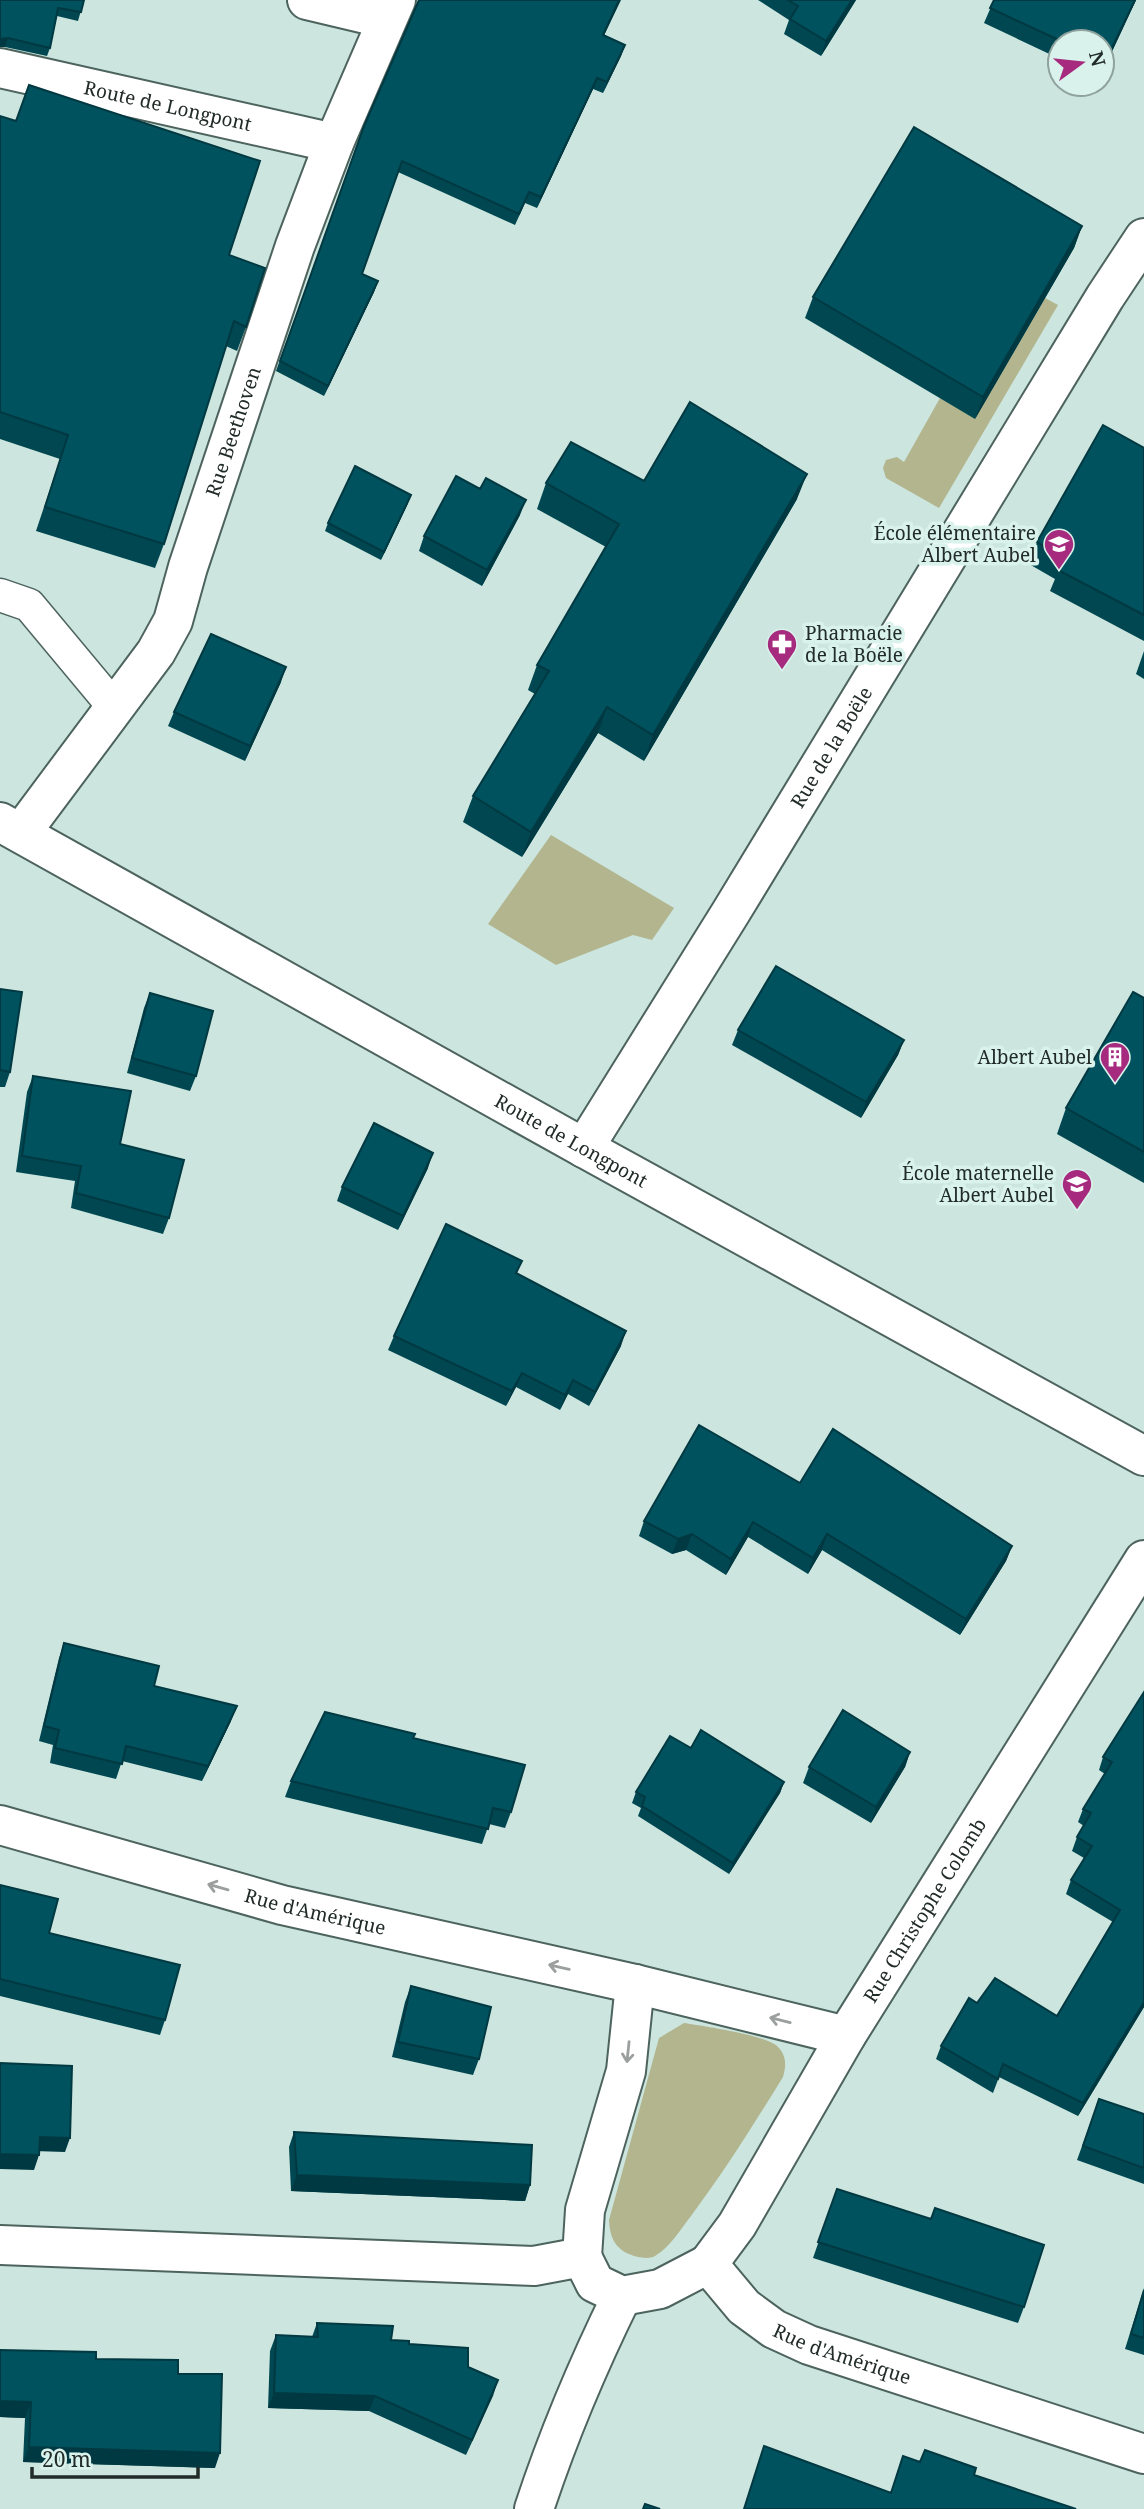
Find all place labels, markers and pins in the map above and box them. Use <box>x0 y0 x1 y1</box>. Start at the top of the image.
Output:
place label: École élémentaire Albert Aubel <box>874 520 1036 568</box>
school or university icon: École élémentaire Albert Aubel <box>1042 527 1076 571</box>
place label: Pharmacie de la Boële <box>805 620 903 668</box>
pharmacy icon: Pharmacie de la Boële <box>765 627 799 671</box>
building icon: Albert Aubel <box>1098 1040 1132 1084</box>
place label: Albert Aubel <box>978 1044 1092 1070</box>
place label: École maternelle Albert Aubel <box>902 1160 1054 1208</box>
school or university icon: École maternelle Albert Aubel <box>1060 1167 1094 1211</box>

